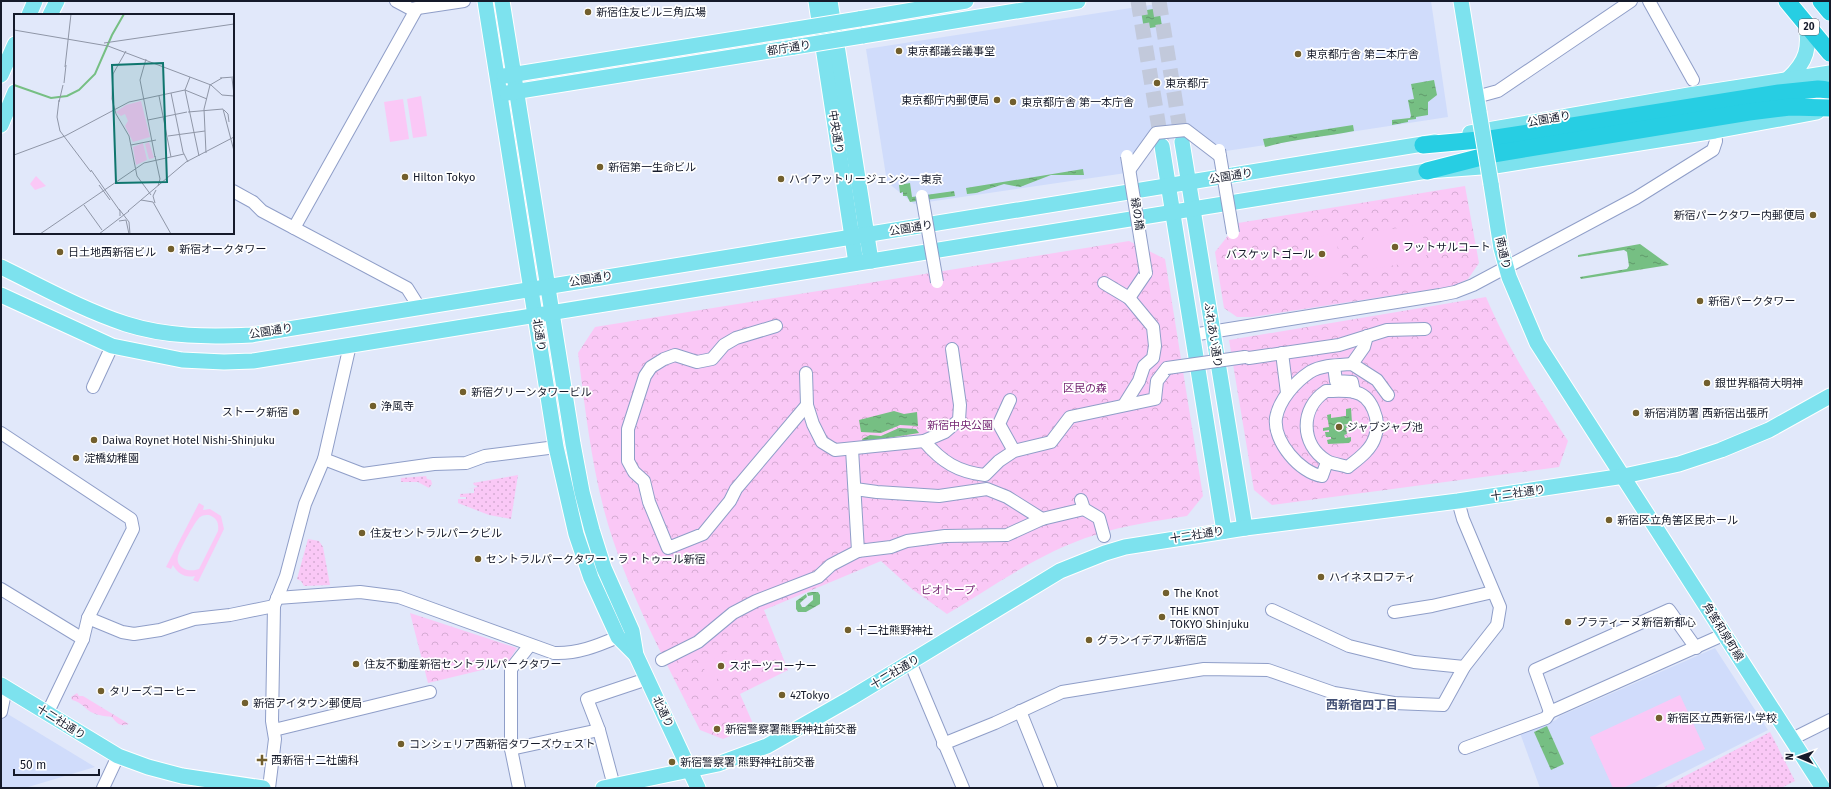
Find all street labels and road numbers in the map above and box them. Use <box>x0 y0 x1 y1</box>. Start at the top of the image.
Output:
road number: 20 <box>1799 19 1819 35</box>
street label: 都庁通り <box>766 38 812 58</box>
street label: 中央通り <box>826 109 846 155</box>
street label: 公園通り <box>1526 109 1572 129</box>
street label: 公園通り <box>1208 166 1254 186</box>
street label: 緑の橋 <box>1128 197 1146 231</box>
street label: 公園通り <box>888 218 934 238</box>
street label: 南通り <box>1493 235 1513 271</box>
street label: 公園通り <box>568 269 614 289</box>
street label: ふれあい通り <box>1201 301 1225 369</box>
street label: 北通り <box>530 318 548 352</box>
street label: 公園通り <box>248 321 294 341</box>
street label: 十二社通り <box>1490 483 1546 503</box>
street label: 十二社通り <box>1169 524 1225 546</box>
street label: 角筈和泉町線 <box>1700 601 1746 663</box>
street label: 十二社通り <box>868 652 922 692</box>
street label: 北通り <box>650 694 676 730</box>
street label: 十二社通り <box>34 702 88 742</box>

